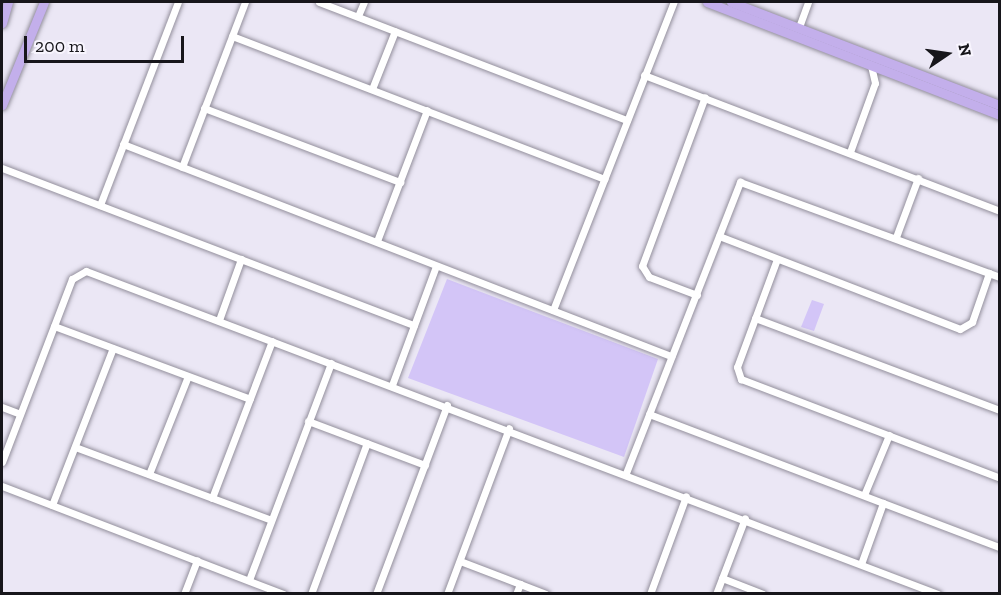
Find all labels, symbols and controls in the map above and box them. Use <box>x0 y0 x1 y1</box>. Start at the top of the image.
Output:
scale bar <box>27 24 188 62</box>
north arrow <box>917 24 977 84</box>
text: 200 m <box>35 35 85 57</box>
text: N <box>954 42 976 58</box>

